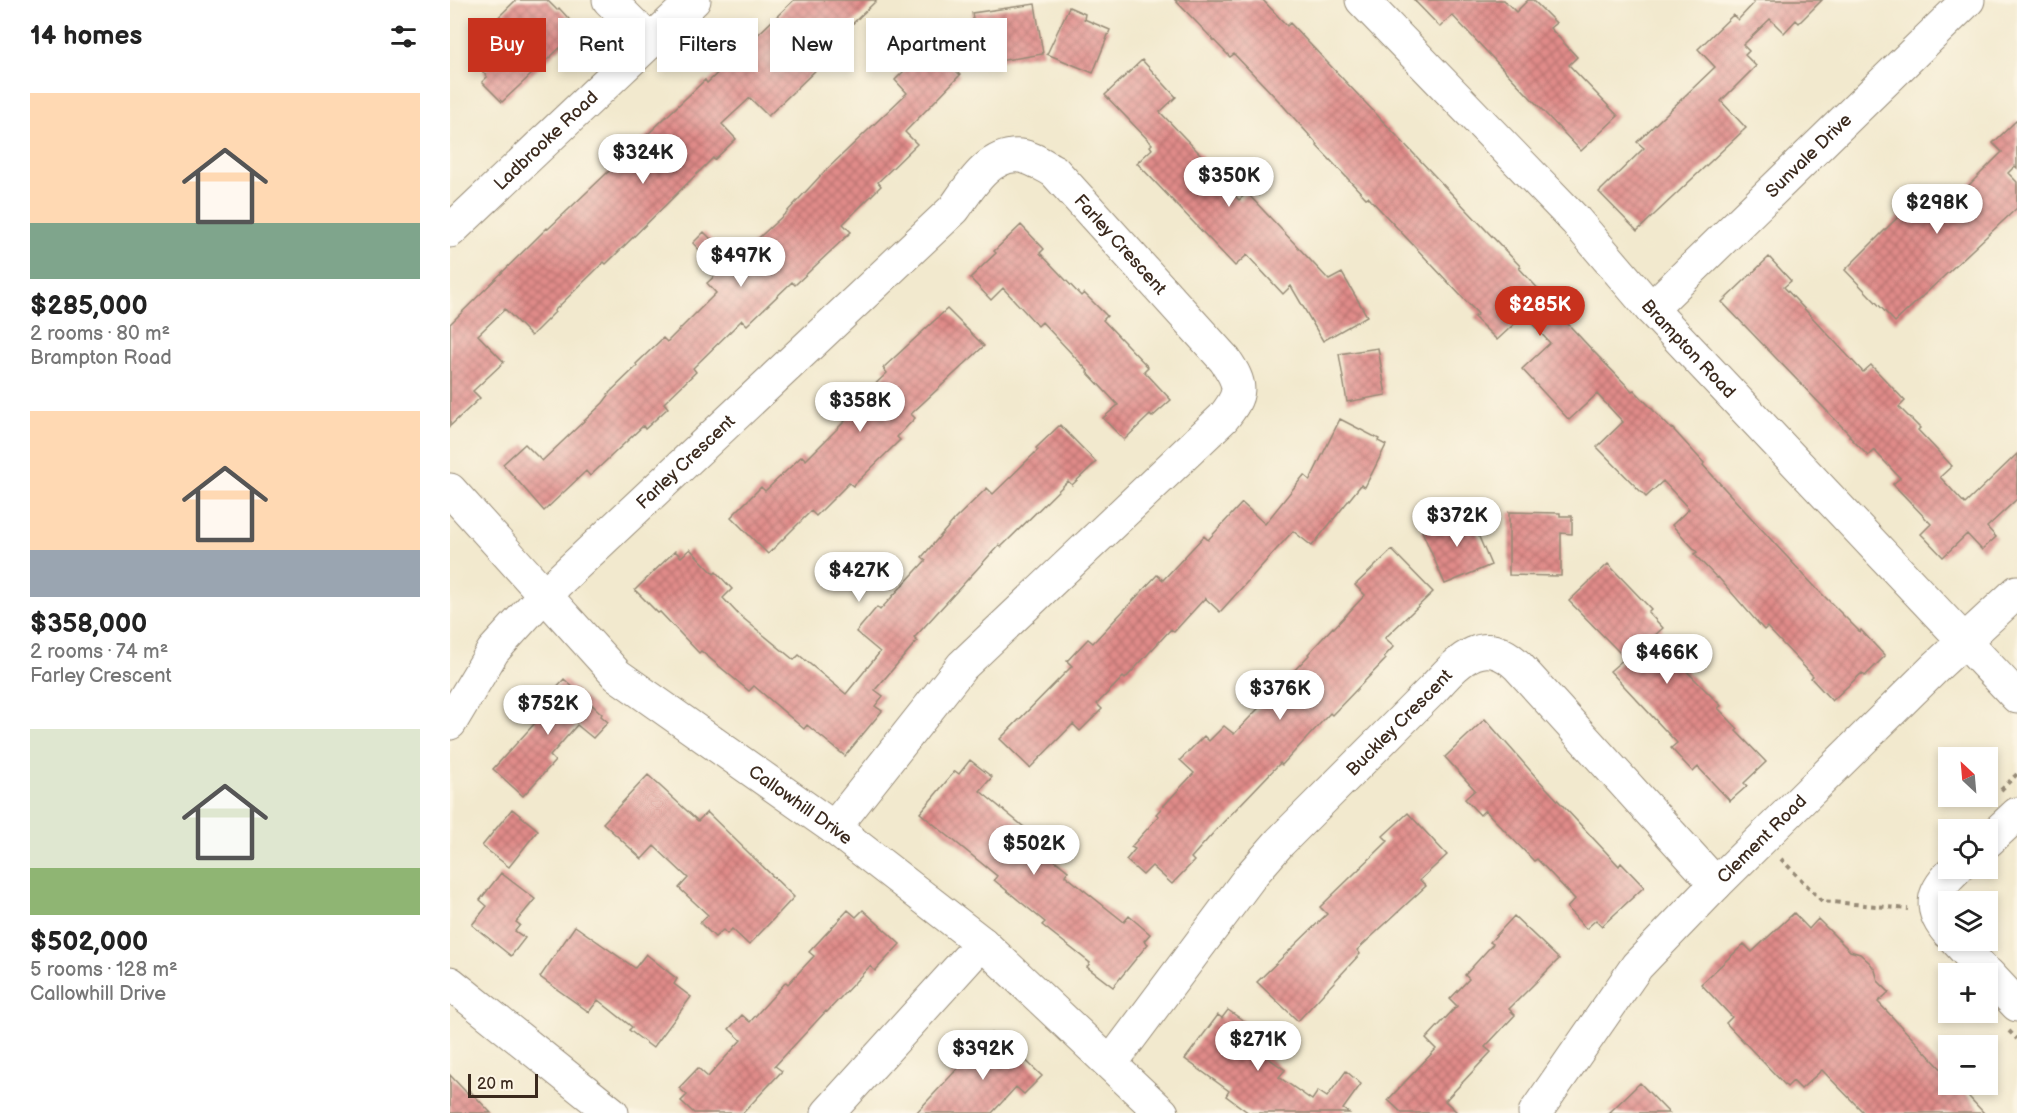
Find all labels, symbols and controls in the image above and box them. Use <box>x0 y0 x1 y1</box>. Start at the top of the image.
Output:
chip: Buy <box>468 18 546 72</box>
chip: Rent <box>558 18 645 72</box>
chip: Filters <box>657 18 758 72</box>
chip: New <box>770 18 854 72</box>
chip: Apartment <box>866 18 1007 72</box>
icon: filters <box>387 20 420 53</box>
text: 14 homes <box>30 21 142 52</box>
street label: Ladbrooke Road <box>490 87 602 195</box>
street label: Sunvale Drive <box>1762 109 1856 202</box>
icon: home <box>171 132 279 240</box>
pin: $324K <box>601 134 685 185</box>
text: $324K <box>612 141 674 165</box>
pin: $350K <box>1187 157 1271 208</box>
text: $350K <box>1198 164 1260 188</box>
pin: $298K <box>1895 184 1979 235</box>
street label: Farley Crescent <box>1069 190 1171 299</box>
text: $298K <box>1906 191 1968 215</box>
pin: $497K <box>699 237 783 288</box>
text: $497K <box>710 244 772 268</box>
pin: $285K <box>1498 286 1582 337</box>
text: $285,000 <box>30 291 148 322</box>
text: $285K <box>1509 293 1571 317</box>
street label: Brampton Road <box>1637 296 1740 403</box>
text: 2 rooms · 80 m² <box>30 322 170 346</box>
text: Brampton Road <box>30 346 172 370</box>
pin: $358K <box>818 382 902 433</box>
text: $358K <box>829 389 891 413</box>
street label: Farley Crescent <box>632 410 740 514</box>
icon: home <box>171 450 279 558</box>
pin: $372K <box>1415 497 1499 548</box>
text: $372K <box>1426 504 1488 528</box>
pin: $427K <box>817 552 901 603</box>
text: $427K <box>828 559 890 583</box>
text: $358,000 <box>30 609 147 640</box>
pin: $466K <box>1625 634 1709 685</box>
text: 2 rooms · 74 m² <box>30 640 168 664</box>
text: $466K <box>1636 641 1698 665</box>
text: Farley Crescent <box>30 664 172 688</box>
street label: Buckley Crescent <box>1342 665 1457 781</box>
pin: $376K <box>1238 670 1322 721</box>
text: $376K <box>1249 677 1311 701</box>
pin: $752K <box>506 685 590 736</box>
text: $752K <box>517 692 579 716</box>
north arrow <box>1938 747 1998 807</box>
map controls <box>1938 747 1998 1095</box>
street label: Callowhill Drive <box>744 761 857 849</box>
icon: home <box>171 768 279 876</box>
street label: Clement Road <box>1713 791 1811 888</box>
button: locate <box>1938 819 1998 879</box>
pin: $502K <box>992 825 1076 876</box>
text: $502K <box>1003 832 1065 856</box>
button: layers <box>1938 891 1998 951</box>
text: $502,000 <box>30 927 148 958</box>
text: 5 rooms · 128 m² <box>30 958 178 982</box>
button: + <box>1938 963 1998 1023</box>
text: Callowhill Drive <box>30 982 166 1006</box>
pin: $271K <box>1216 1021 1300 1072</box>
text: $271K <box>1229 1028 1287 1052</box>
pin: $392K <box>941 1030 1025 1081</box>
button: − <box>1938 1035 1998 1095</box>
text: $392K <box>952 1037 1014 1061</box>
scale bar <box>468 1071 538 1098</box>
text: 20 m <box>477 1075 513 1094</box>

